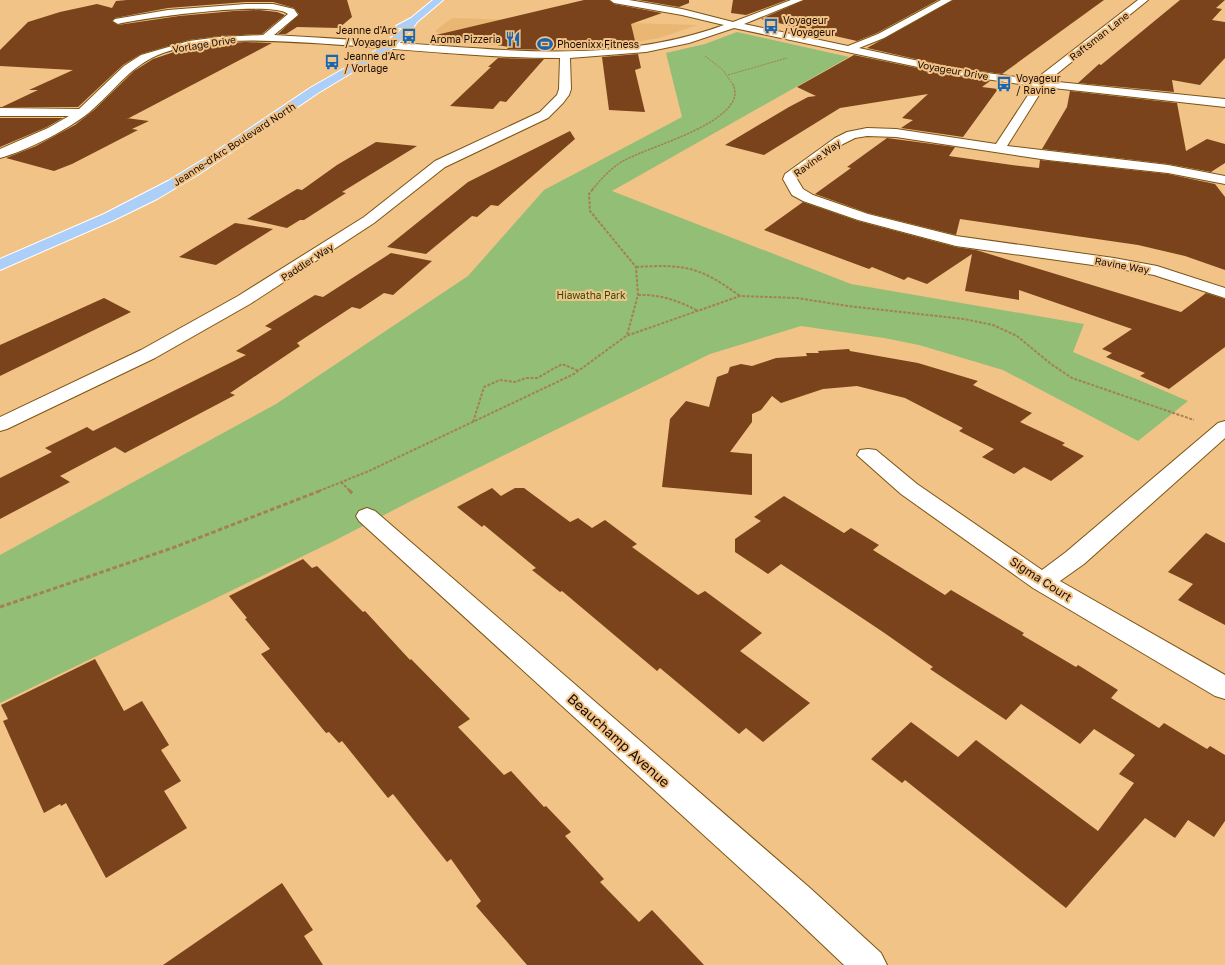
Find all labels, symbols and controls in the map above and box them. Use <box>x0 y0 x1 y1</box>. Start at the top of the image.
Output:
street label: Raftsman Lane <box>1067 9 1131 63</box>
place label: Voyageur / Voyageur <box>783 14 835 38</box>
bus stop icon: Voyageur / Voyageur <box>762 17 780 35</box>
place label: Jeanne d'Arc / Voyageur <box>336 24 398 48</box>
bus stop icon: Jeanne d'Arc / Voyageur <box>400 27 418 45</box>
restaurant icon: Aroma Pizzeria <box>504 30 522 48</box>
street label: Vorlage Drive <box>171 33 237 55</box>
place label: Aroma Pizzeria <box>430 33 501 45</box>
sports icon: Phoenixx Fitness <box>536 35 554 53</box>
place label: Phoenixx Fitness <box>557 38 639 50</box>
place label: Jeanne d'Arc / Vorlage <box>344 50 406 74</box>
bus stop icon: Jeanne d'Arc / Vorlage <box>323 53 341 71</box>
street label: Voyageur Drive <box>916 58 990 82</box>
place label: Voyageur / Ravine <box>1016 72 1061 96</box>
bus stop icon: Voyageur / Ravine <box>995 75 1013 93</box>
street label: Jeanne-d'Arc Boulevard North <box>171 100 297 188</box>
street label: Ravine Way <box>791 137 843 179</box>
street label: Paddler Way <box>279 240 336 283</box>
street label: Ravine Way <box>1094 254 1151 276</box>
park label: Hiawatha Park <box>556 289 626 301</box>
street label: Sigma Court <box>1007 553 1075 605</box>
street label: Beauchamp Avenue <box>564 690 674 790</box>

